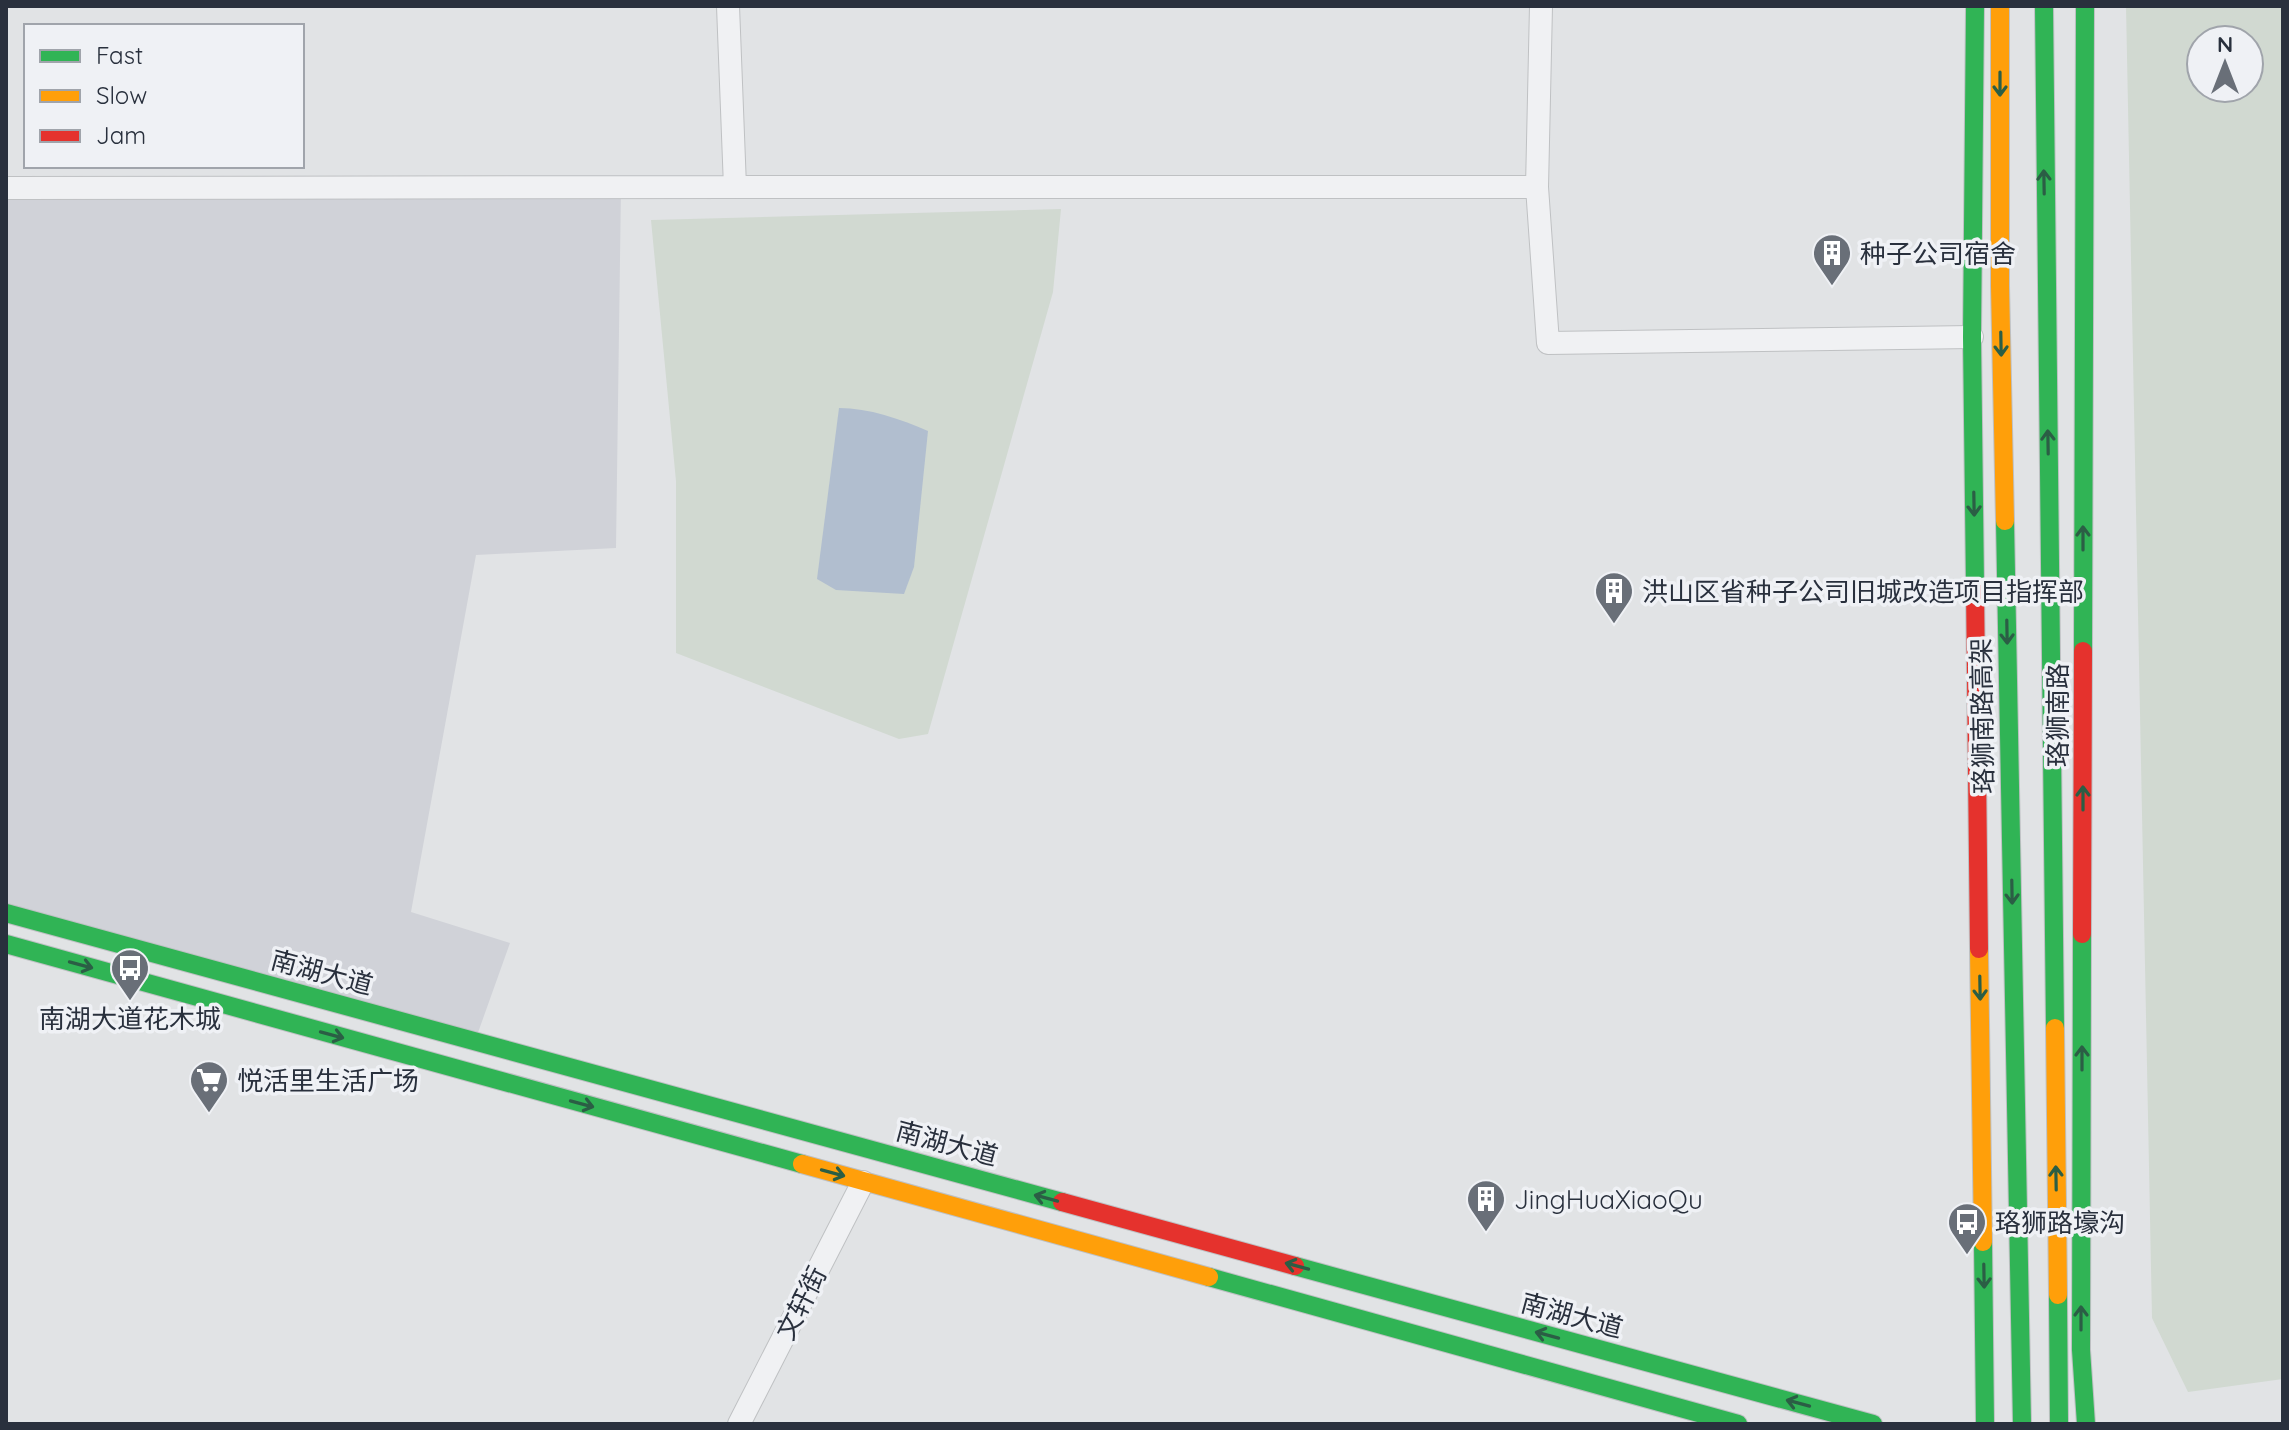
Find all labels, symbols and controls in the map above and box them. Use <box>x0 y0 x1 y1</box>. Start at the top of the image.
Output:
legend <box>24 24 304 168</box>
north arrow <box>2185 24 2265 104</box>
text: N <box>2217 30 2233 58</box>
text: Fast <box>96 40 143 70</box>
one-way arrow <box>1992 70 2008 97</box>
text: Slow <box>96 80 147 110</box>
text: Jam <box>96 120 146 150</box>
one-way arrow <box>2037 169 2052 196</box>
building icon: 种子公司宿舍 <box>1811 232 1853 287</box>
place label: 种子公司宿舍 <box>1860 237 2016 270</box>
one-way arrow <box>1994 330 2009 357</box>
one-way arrow <box>2040 429 2055 456</box>
one-way arrow <box>1967 490 1982 517</box>
one-way arrow <box>2076 525 2091 552</box>
building icon: 洪山区省种子公司旧城改造项目指挥部 <box>1593 570 1635 625</box>
place label: 洪山区省种子公司旧城改造项目指挥部 <box>1642 575 2084 608</box>
one-way arrow <box>1999 618 2015 645</box>
street label: 珞狮南路高架 <box>1964 638 2000 794</box>
street label: 珞狮南路 <box>2041 663 2074 767</box>
one-way arrow <box>2075 785 2091 812</box>
one-way arrow <box>2004 878 2019 905</box>
street label: 南湖大道 <box>267 943 377 1001</box>
bus stop icon: 南湖大道花木城 <box>109 947 151 1002</box>
one-way arrow <box>68 959 94 974</box>
one-way arrow <box>1972 974 1988 1001</box>
place label: 南湖大道花木城 <box>39 1002 221 1035</box>
one-way arrow <box>318 1028 344 1043</box>
one-way arrow <box>2074 1045 2090 1072</box>
supermarket icon: 悦活里生活广场 <box>188 1059 230 1114</box>
place label: 悦活里生活广场 <box>237 1064 419 1097</box>
one-way arrow <box>569 1097 595 1112</box>
street label: 南湖大道 <box>892 1114 1002 1172</box>
one-way arrow <box>2049 1165 2064 1192</box>
one-way arrow <box>819 1167 845 1182</box>
building icon: JingHuaXiaoQu <box>1465 1178 1507 1233</box>
place label: JingHuaXiaoQu <box>1514 1183 1703 1216</box>
one-way arrow <box>1033 1189 1059 1204</box>
bus stop icon: 珞狮路壕沟 <box>1946 1201 1988 1256</box>
place label: 珞狮路壕沟 <box>1995 1206 2125 1239</box>
one-way arrow <box>1284 1258 1310 1273</box>
street label: 文轩街 <box>769 1261 833 1345</box>
one-way arrow <box>1976 1262 1991 1289</box>
street label: 南湖大道 <box>1517 1286 1627 1344</box>
one-way arrow <box>2073 1305 2089 1332</box>
one-way arrow <box>1535 1327 1561 1342</box>
one-way arrow <box>1786 1395 1812 1410</box>

